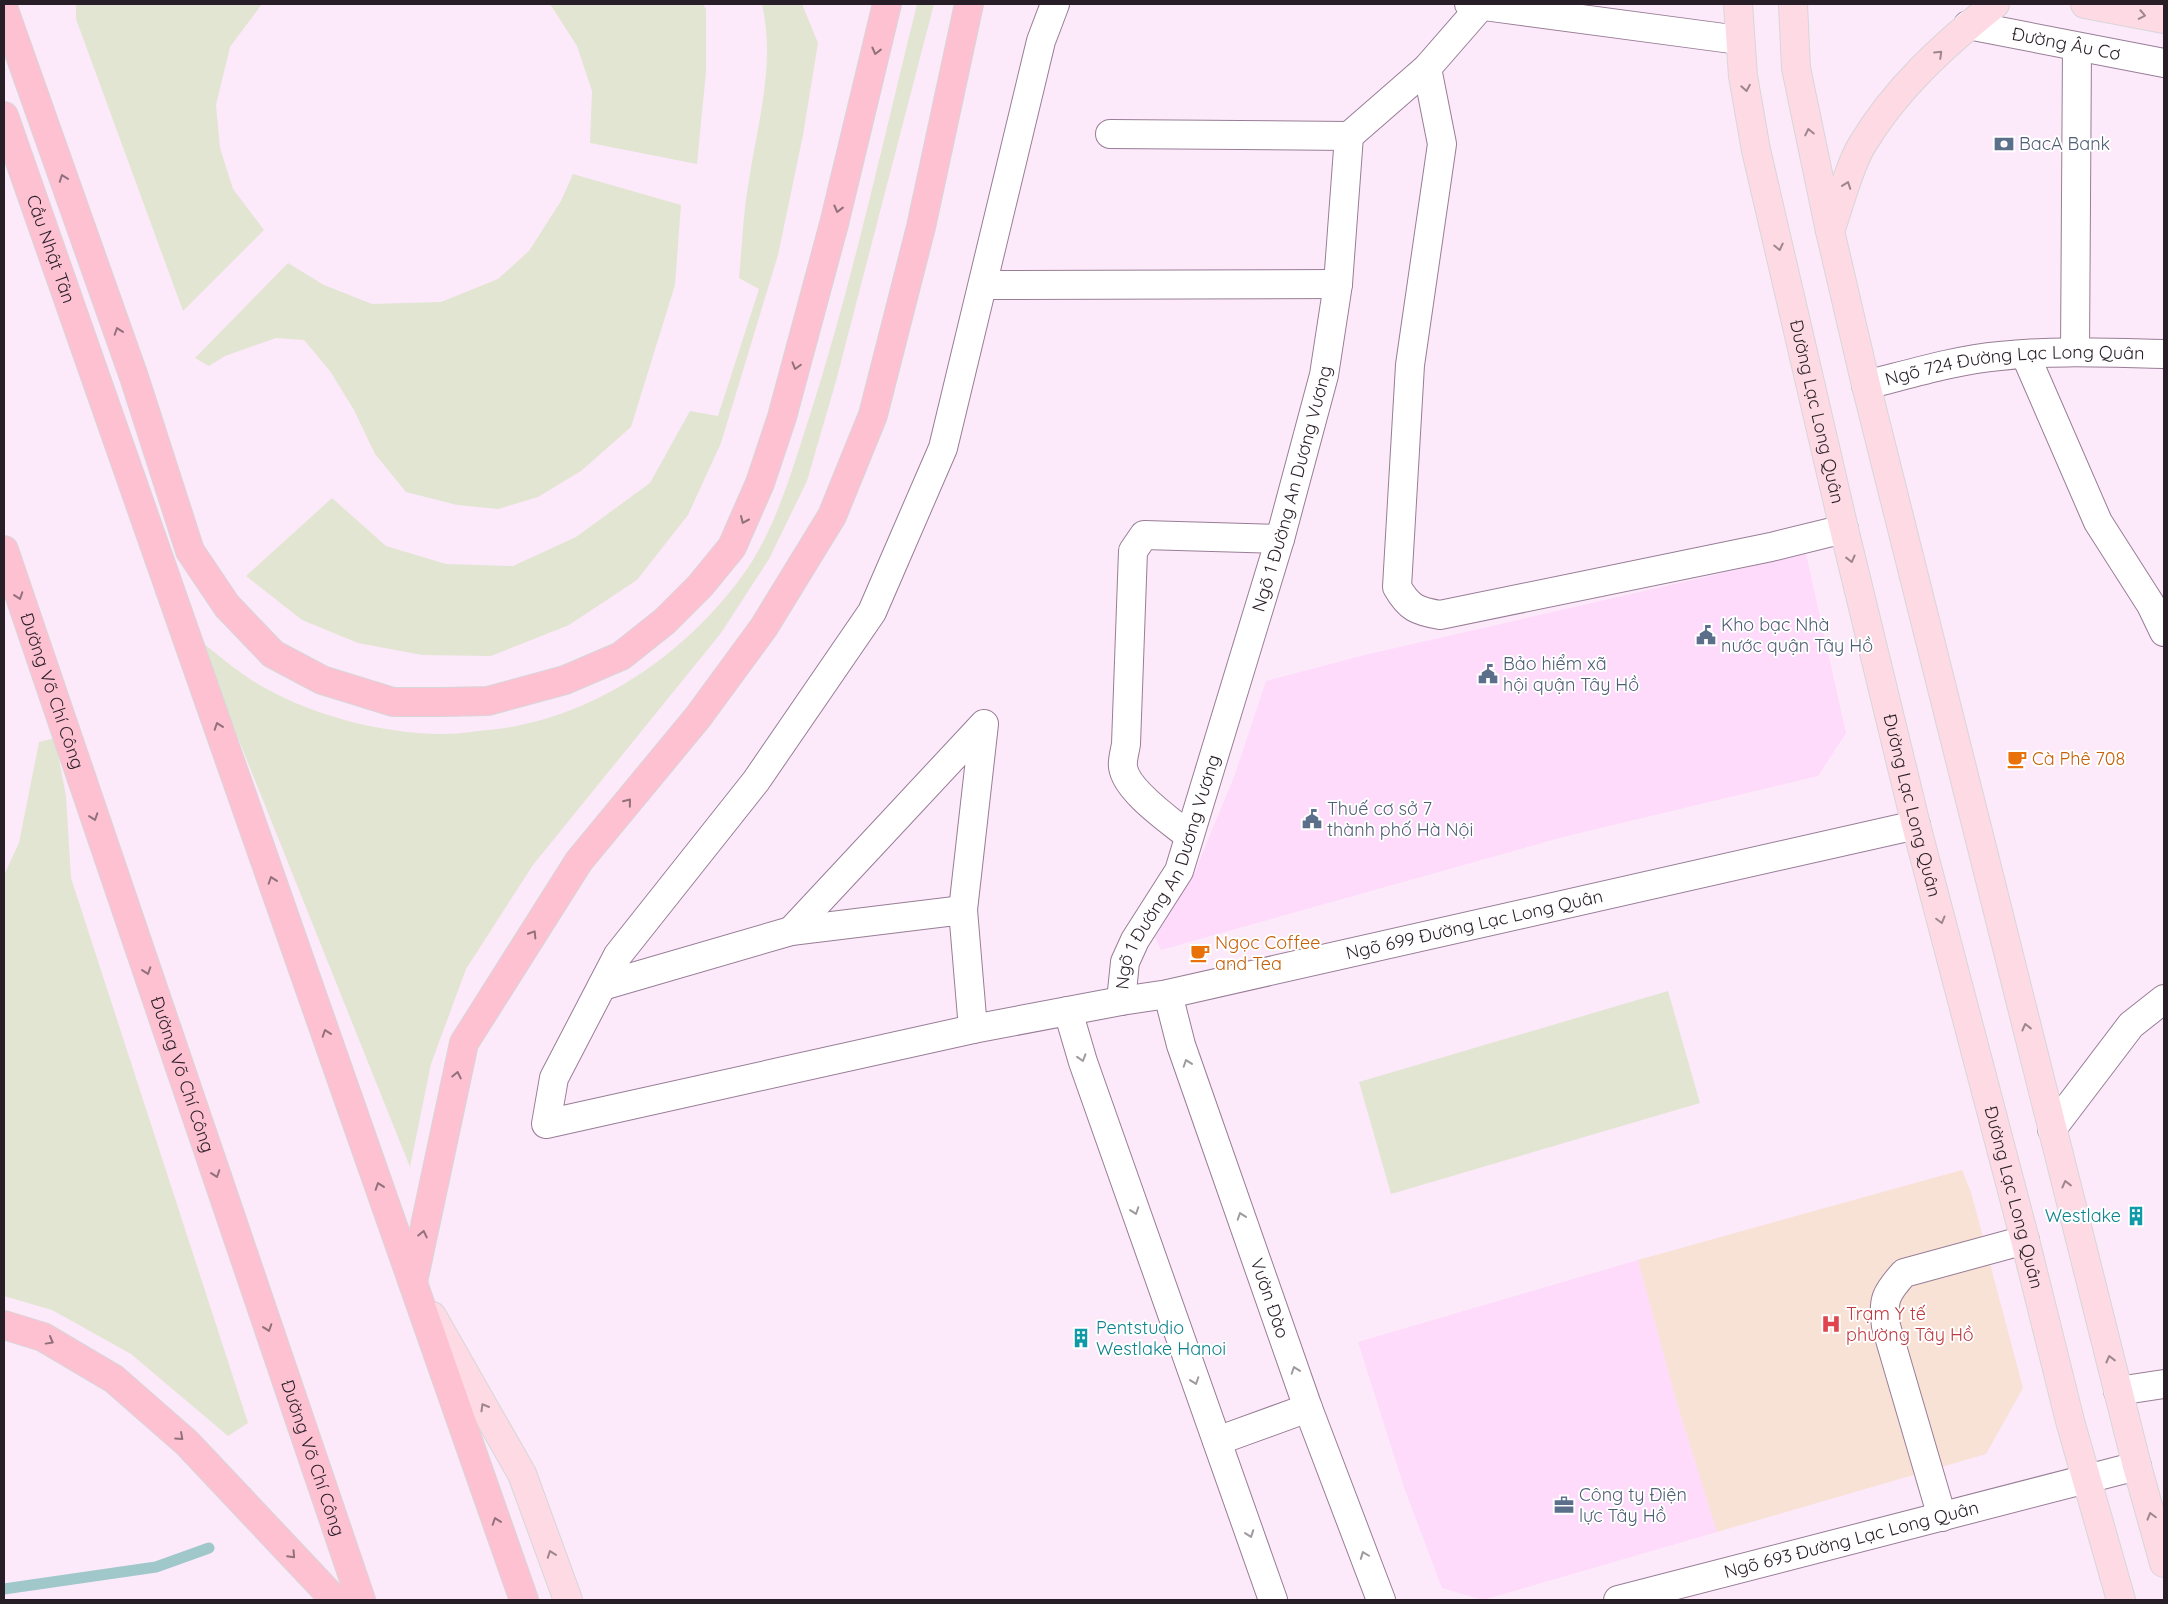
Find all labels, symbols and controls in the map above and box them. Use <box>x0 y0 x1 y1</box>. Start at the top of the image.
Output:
one-way arrow <box>2137 9 2146 20</box>
street label: Đường Âu Cơ <box>2010 22 2123 65</box>
one-way arrow <box>871 47 882 56</box>
one-way arrow <box>1933 51 1942 60</box>
one-way arrow <box>1740 84 1750 92</box>
one-way arrow <box>1805 127 1815 136</box>
place label: BacA Bank <box>2019 132 2110 155</box>
bank icon: BacA Bank <box>1993 133 2015 155</box>
one-way arrow <box>59 174 69 183</box>
one-way arrow <box>1841 182 1851 190</box>
street label: Cầu Nhật Tân <box>22 192 81 306</box>
one-way arrow <box>833 205 844 214</box>
one-way arrow <box>1773 243 1784 251</box>
street label: Đường Lạc Long Quân <box>1785 317 1850 506</box>
one-way arrow <box>114 327 124 336</box>
street label: Ngõ 724 Đường Lạc Long Quân <box>1882 340 2145 391</box>
one-way arrow <box>792 362 802 370</box>
street label: Ngõ 1 Đường An Dương Vương <box>1247 364 1336 614</box>
one-way arrow <box>739 515 750 524</box>
one-way arrow <box>1845 554 1856 563</box>
one-way arrow <box>14 591 24 599</box>
street label: Đường Võ Chí Công <box>15 610 90 772</box>
place label: Kho bạc Nhà nước quận Tây Hồ <box>1721 613 1873 657</box>
public building icon: Kho bạc Nhà nước quận Tây Hồ <box>1695 624 1717 646</box>
place label: Bảo hiểm xã hội quận Tây Hồ <box>1503 652 1639 696</box>
public building icon: Bảo hiểm xã hội quận Tây Hồ <box>1477 663 1499 685</box>
street label: Đường Lạc Long Quân <box>1878 711 1946 899</box>
one-way arrow <box>214 722 224 731</box>
place label: Cà Phê 708 <box>2032 747 2125 770</box>
cafe icon: Cà Phê 708 <box>2006 748 2028 770</box>
street label: Ngõ 1 Đường An Dương Vương <box>1110 752 1225 990</box>
place label: Thuế cơ sở 7 thành phố Hà Nội <box>1327 797 1473 841</box>
one-way arrow <box>622 799 630 808</box>
public building icon: Thuế cơ sở 7 thành phố Hà Nội <box>1301 808 1323 830</box>
one-way arrow <box>88 812 98 821</box>
one-way arrow <box>268 876 278 884</box>
street label: Ngõ 699 Đường Lạc Long Quân <box>1344 884 1605 964</box>
one-way arrow <box>1935 916 1946 925</box>
one-way arrow <box>527 930 536 939</box>
place label: Ngọc Coffee and Tea <box>1215 931 1320 975</box>
cafe icon: Ngọc Coffee and Tea <box>1189 942 1211 964</box>
one-way arrow <box>141 966 151 974</box>
street label: Đường Võ Chí Công <box>146 993 220 1155</box>
one-way arrow <box>2022 1023 2032 1031</box>
one-way arrow <box>321 1029 331 1038</box>
one-way arrow <box>1076 1053 1086 1062</box>
one-way arrow <box>1183 1059 1193 1068</box>
one-way arrow <box>451 1071 462 1080</box>
street label: Đường Lạc Long Quân <box>1979 1103 2049 1291</box>
one-way arrow <box>210 1170 220 1178</box>
one-way arrow <box>2061 1180 2072 1189</box>
one-way arrow <box>375 1183 385 1191</box>
place label: Westlake <box>2045 1204 2121 1227</box>
building icon: Westlake <box>2125 1205 2147 1227</box>
one-way arrow <box>1129 1207 1139 1215</box>
one-way arrow <box>1237 1213 1247 1221</box>
one-way arrow <box>417 1230 428 1239</box>
street label: Vườn Đào <box>1246 1255 1295 1341</box>
place label: Trạm Y tế phường Tây Hồ <box>1846 1302 1974 1346</box>
hospital icon: Trạm Y tế phường Tây Hồ <box>1820 1313 1842 1335</box>
place label: Pentstudio Westlake Hanoi <box>1096 1316 1226 1360</box>
one-way arrow <box>262 1323 272 1332</box>
building icon: Pentstudio Westlake Hanoi <box>1070 1327 1092 1349</box>
one-way arrow <box>44 1335 53 1345</box>
one-way arrow <box>2105 1355 2116 1364</box>
one-way arrow <box>1291 1366 1301 1374</box>
one-way arrow <box>1190 1376 1200 1385</box>
street label: Đường Võ Chí Công <box>276 1377 350 1539</box>
one-way arrow <box>480 1404 490 1413</box>
one-way arrow <box>174 1431 183 1440</box>
place label: Công ty Điện lực Tây Hồ <box>1579 1483 1687 1527</box>
office icon: Công ty Điện lực Tây Hồ <box>1553 1494 1575 1516</box>
street label: Ngõ 693 Đường Lạc Long Quân <box>1721 1495 1981 1583</box>
one-way arrow <box>2146 1512 2157 1521</box>
one-way arrow <box>492 1517 502 1526</box>
one-way arrow <box>1244 1529 1254 1538</box>
one-way arrow <box>286 1549 295 1558</box>
one-way arrow <box>547 1551 557 1559</box>
one-way arrow <box>1360 1551 1370 1560</box>

